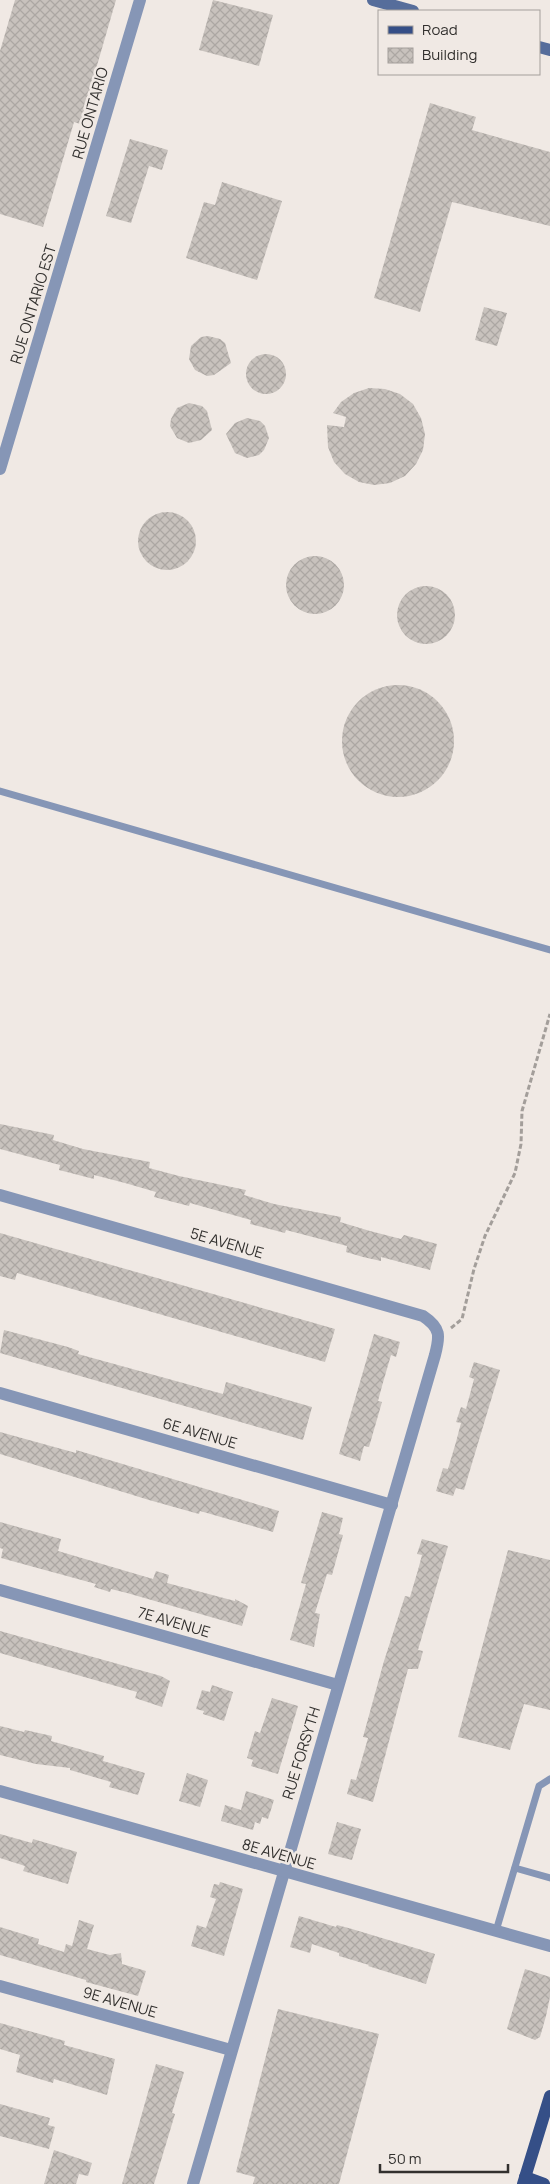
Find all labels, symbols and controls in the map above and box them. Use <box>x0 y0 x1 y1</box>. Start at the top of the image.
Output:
legend <box>378 10 540 75</box>
text: Road <box>422 19 458 40</box>
text: Building <box>422 44 477 65</box>
street label: RUE ONTARIO <box>67 64 113 161</box>
street label: RUE ONTARIO EST <box>5 242 61 366</box>
street label: 5E AVENUE <box>188 1222 266 1264</box>
street label: 6E AVENUE <box>160 1412 240 1454</box>
street label: 7E AVENUE <box>135 1602 213 1642</box>
street label: RUE FORSYTH <box>277 1704 325 1802</box>
street label: 8E AVENUE <box>240 1833 318 1875</box>
street label: 9E AVENUE <box>80 1981 160 2023</box>
scale bar <box>380 2142 508 2174</box>
text: 50 m <box>388 2148 422 2169</box>

